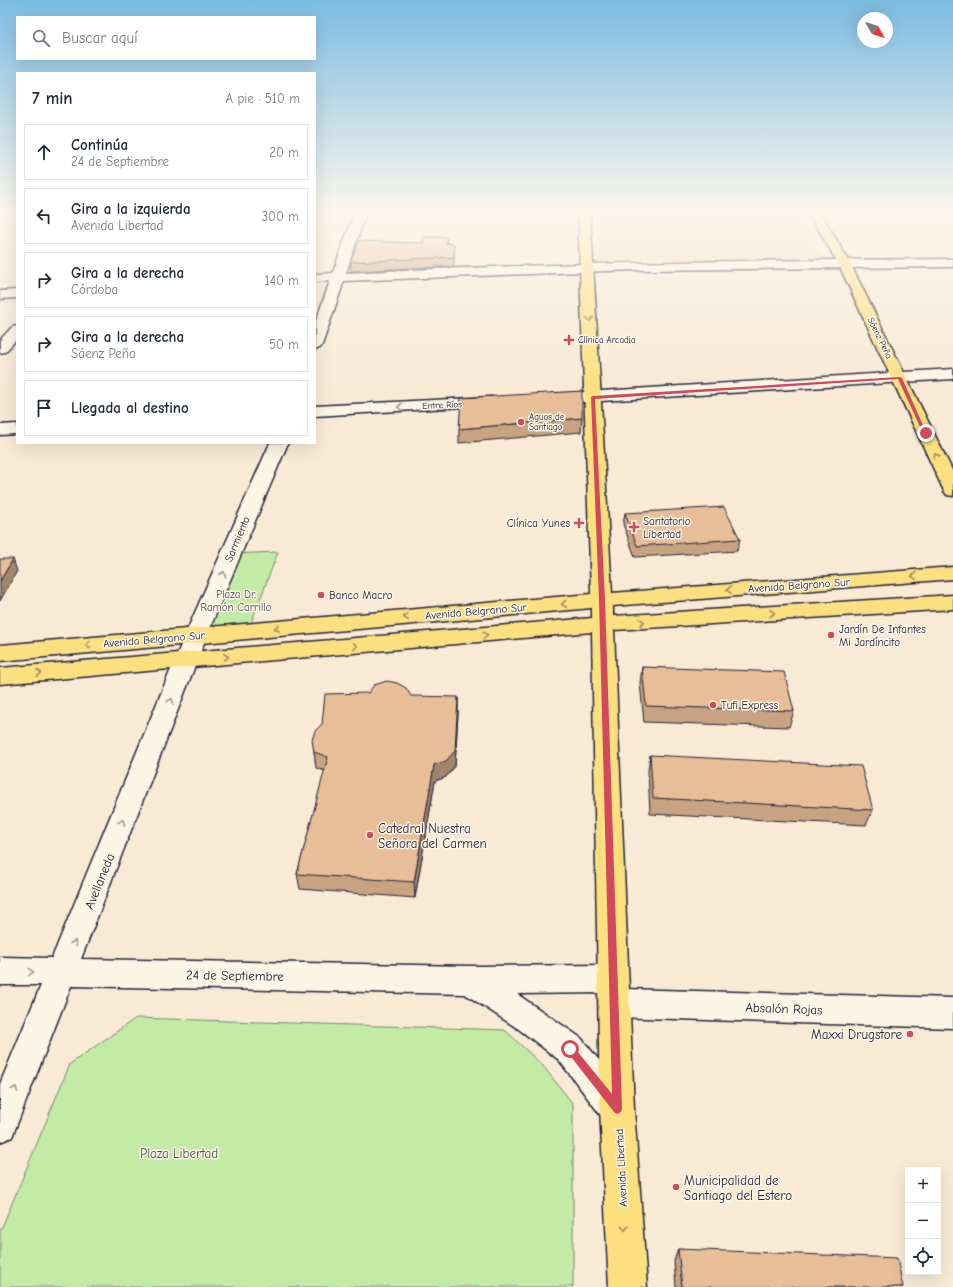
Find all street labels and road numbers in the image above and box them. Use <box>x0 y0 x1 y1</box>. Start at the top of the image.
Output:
street label: Sáenz Peña <box>866 316 894 360</box>
street label: Entre Ríos <box>422 399 462 411</box>
street label: Sarmiento <box>222 514 253 564</box>
street label: Avenida Belgrano Sur <box>748 575 851 596</box>
street label: Avenida Belgrano Sur <box>425 601 528 622</box>
street label: Avenida Belgrano Sur <box>103 629 206 650</box>
street label: Avellaneda <box>81 851 117 911</box>
street label: 24 de Septiembre <box>186 967 285 984</box>
street label: Absalón Rojas <box>745 1000 823 1017</box>
street label: Avenida Libertad <box>613 1128 630 1207</box>

